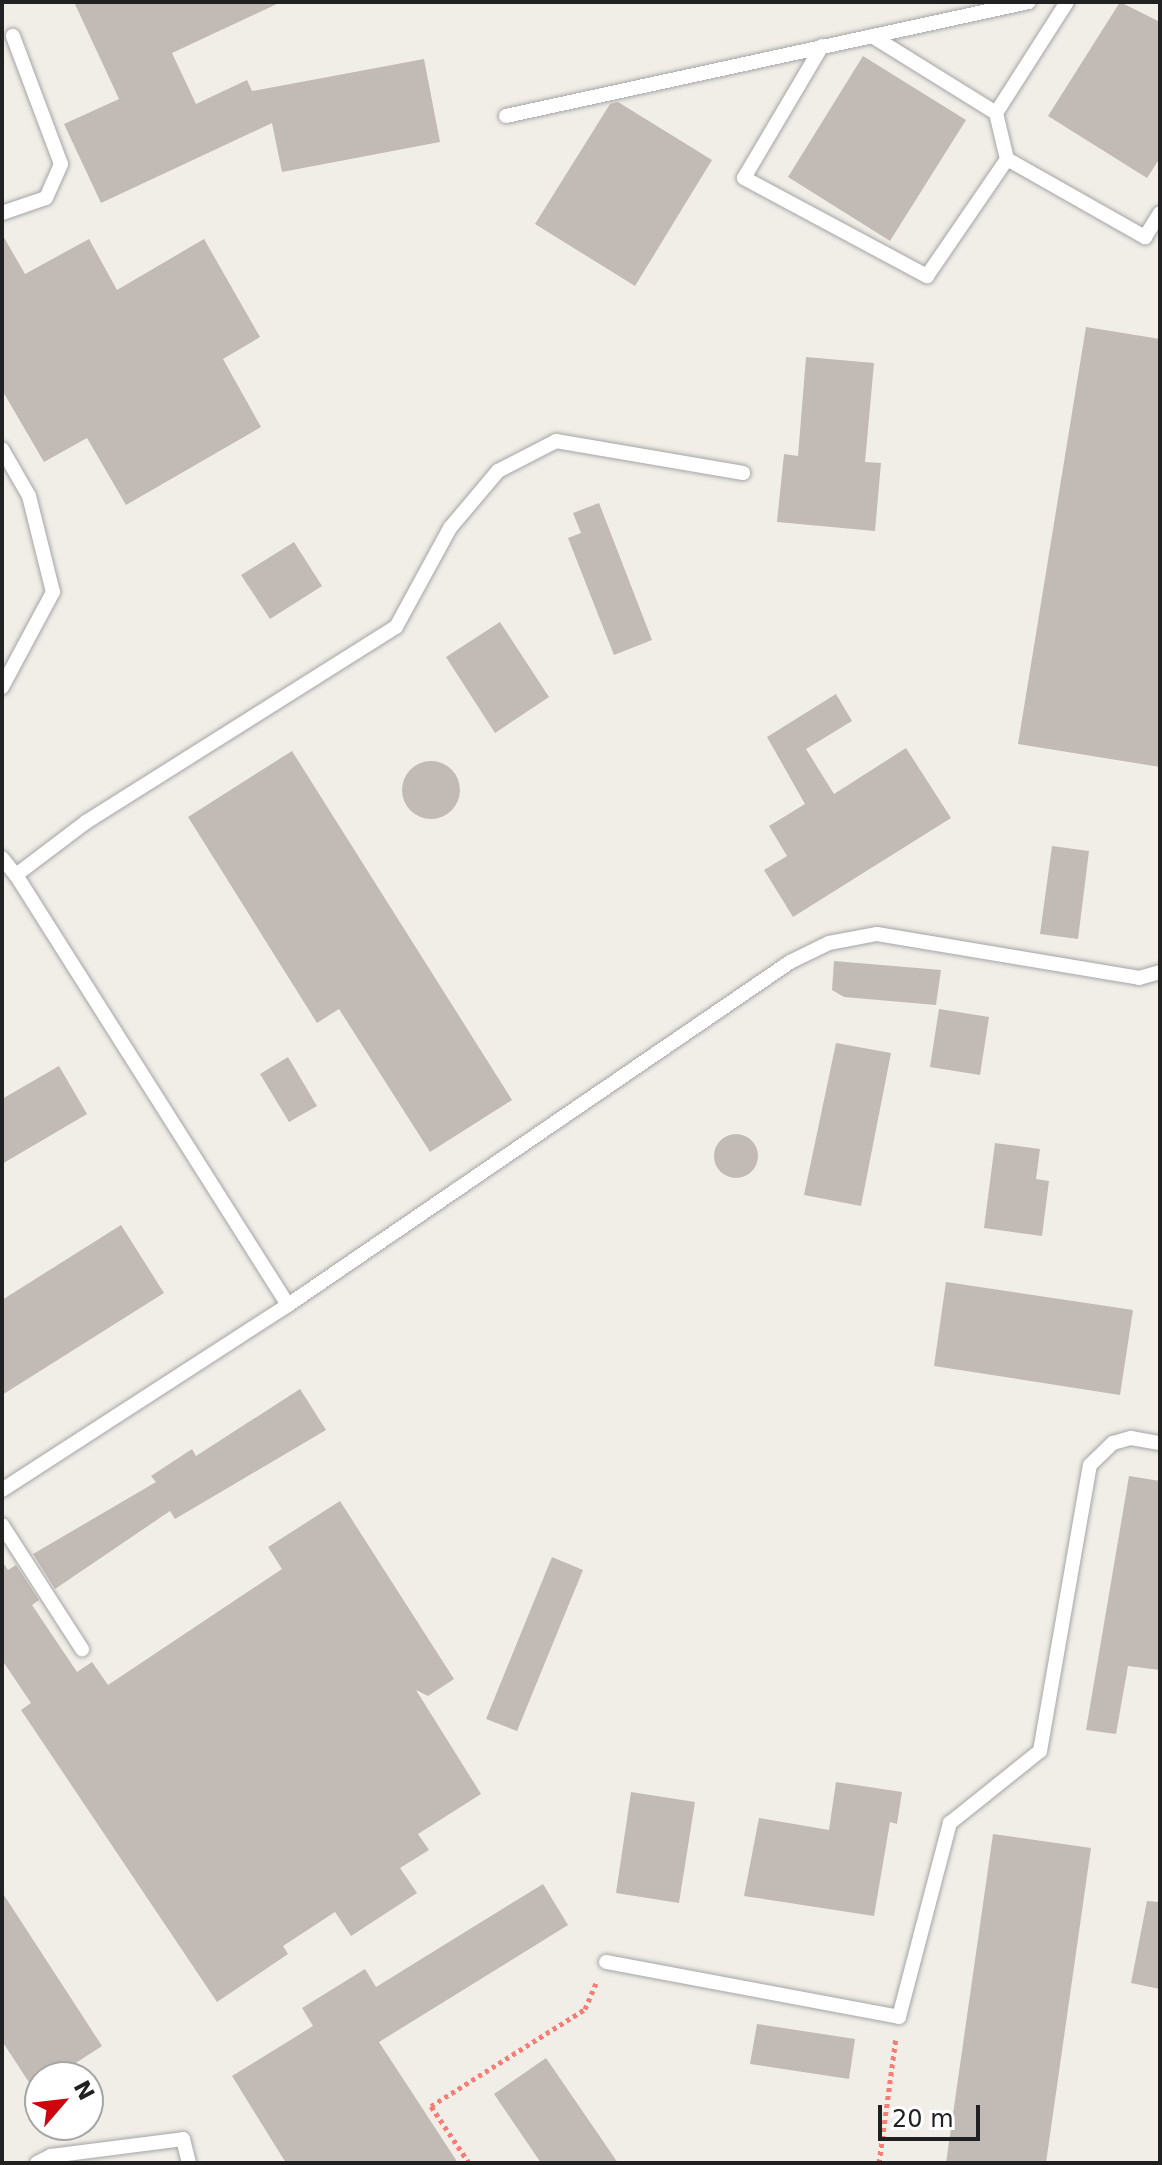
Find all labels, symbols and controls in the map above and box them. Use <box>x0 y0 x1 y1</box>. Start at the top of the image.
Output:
north arrow <box>24 2061 104 2141</box>
text: N <box>69 2076 99 2104</box>
scale bar <box>882 2089 984 2139</box>
text: 20 m <box>892 2105 954 2133</box>

